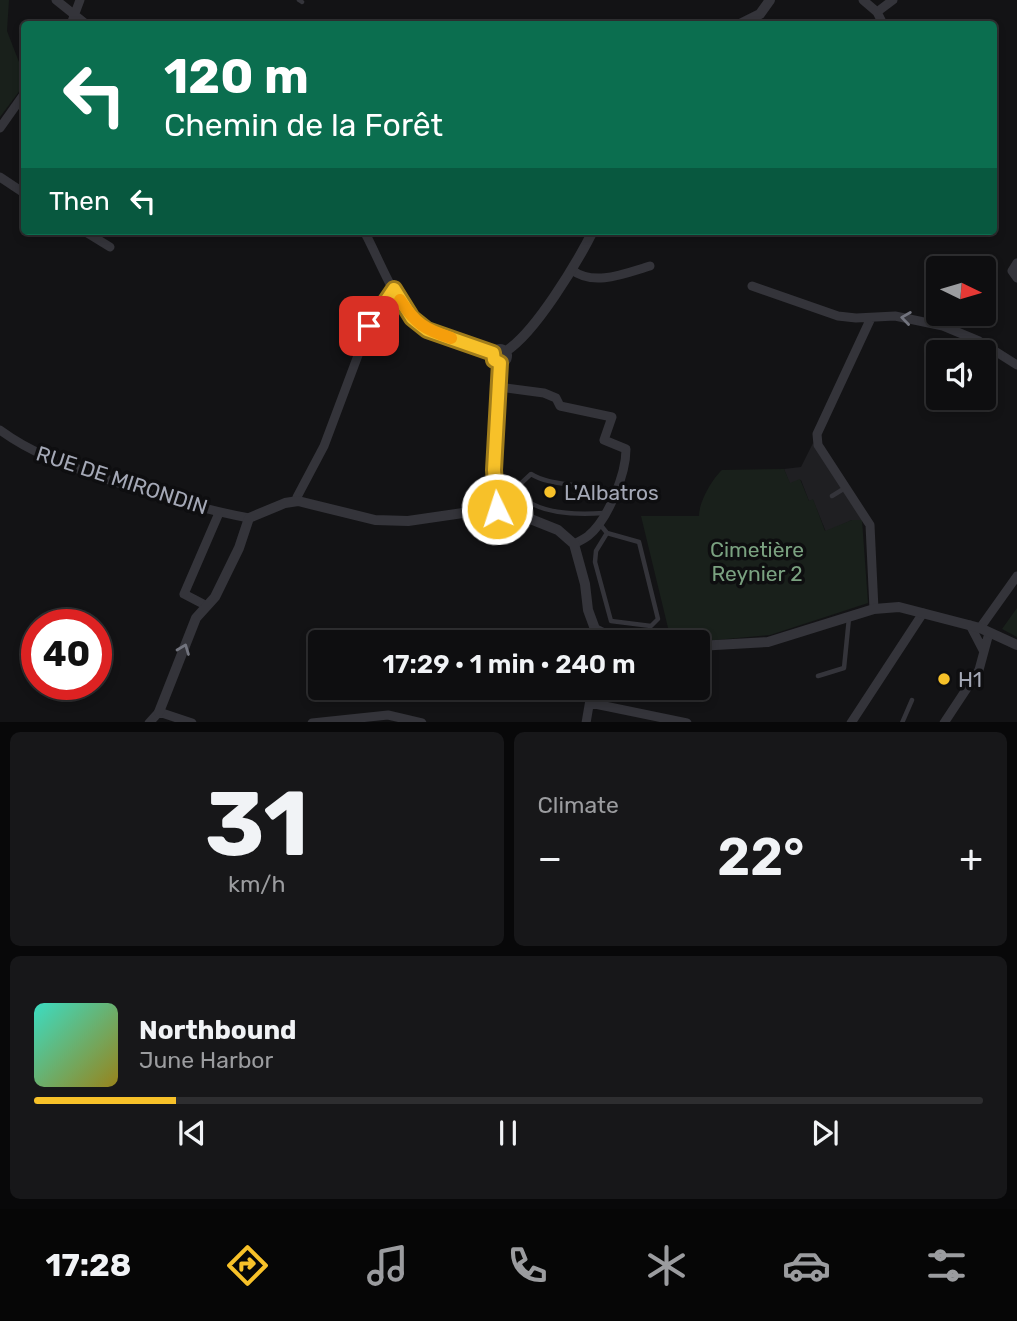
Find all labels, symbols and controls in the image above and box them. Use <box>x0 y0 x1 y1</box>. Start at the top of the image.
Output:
text: 120 m <box>164 47 309 105</box>
icon: left <box>49 49 140 140</box>
text: Chemin de la Forêt <box>164 106 443 144</box>
icon: left <box>124 182 162 220</box>
text: Then <box>49 186 110 217</box>
north arrow <box>926 256 996 326</box>
map controls <box>926 256 996 410</box>
pin <box>339 296 399 356</box>
icon: arrive <box>350 307 388 345</box>
one-way arrow <box>900 311 912 326</box>
button: sound <box>926 340 996 410</box>
street label: RUE DE MIRONDIN <box>33 441 211 519</box>
position arrow <box>460 472 534 546</box>
place label: L'Albatros <box>564 480 659 505</box>
marker: L'Albatros <box>542 484 558 500</box>
park label: Cimetière Reynier 2 <box>710 537 804 586</box>
speed limit sign: 40 <box>21 609 112 700</box>
one-way arrow <box>176 643 190 655</box>
text: 17:29 · 1 min · 240 m <box>382 649 636 680</box>
place label: H1 <box>958 667 982 692</box>
marker: H1 <box>936 671 952 687</box>
text: 31 <box>205 770 309 878</box>
text: Climate <box>538 791 619 819</box>
text: 22° <box>717 826 804 888</box>
text: − <box>538 835 562 881</box>
text: + <box>959 835 983 881</box>
text: km/h <box>228 870 285 898</box>
text: Northbound <box>139 1015 297 1046</box>
text: June Harbor <box>139 1046 273 1074</box>
icon: previous <box>173 1114 211 1152</box>
icon: pause <box>489 1114 527 1152</box>
icon: next <box>806 1114 844 1152</box>
icon: directions <box>223 1241 272 1290</box>
icon: music <box>363 1241 412 1290</box>
icon: phone <box>503 1241 552 1290</box>
icon: climate <box>642 1241 691 1290</box>
icon: car <box>782 1241 831 1290</box>
icon: filters <box>922 1241 971 1290</box>
text: 17:28 <box>45 1246 132 1284</box>

